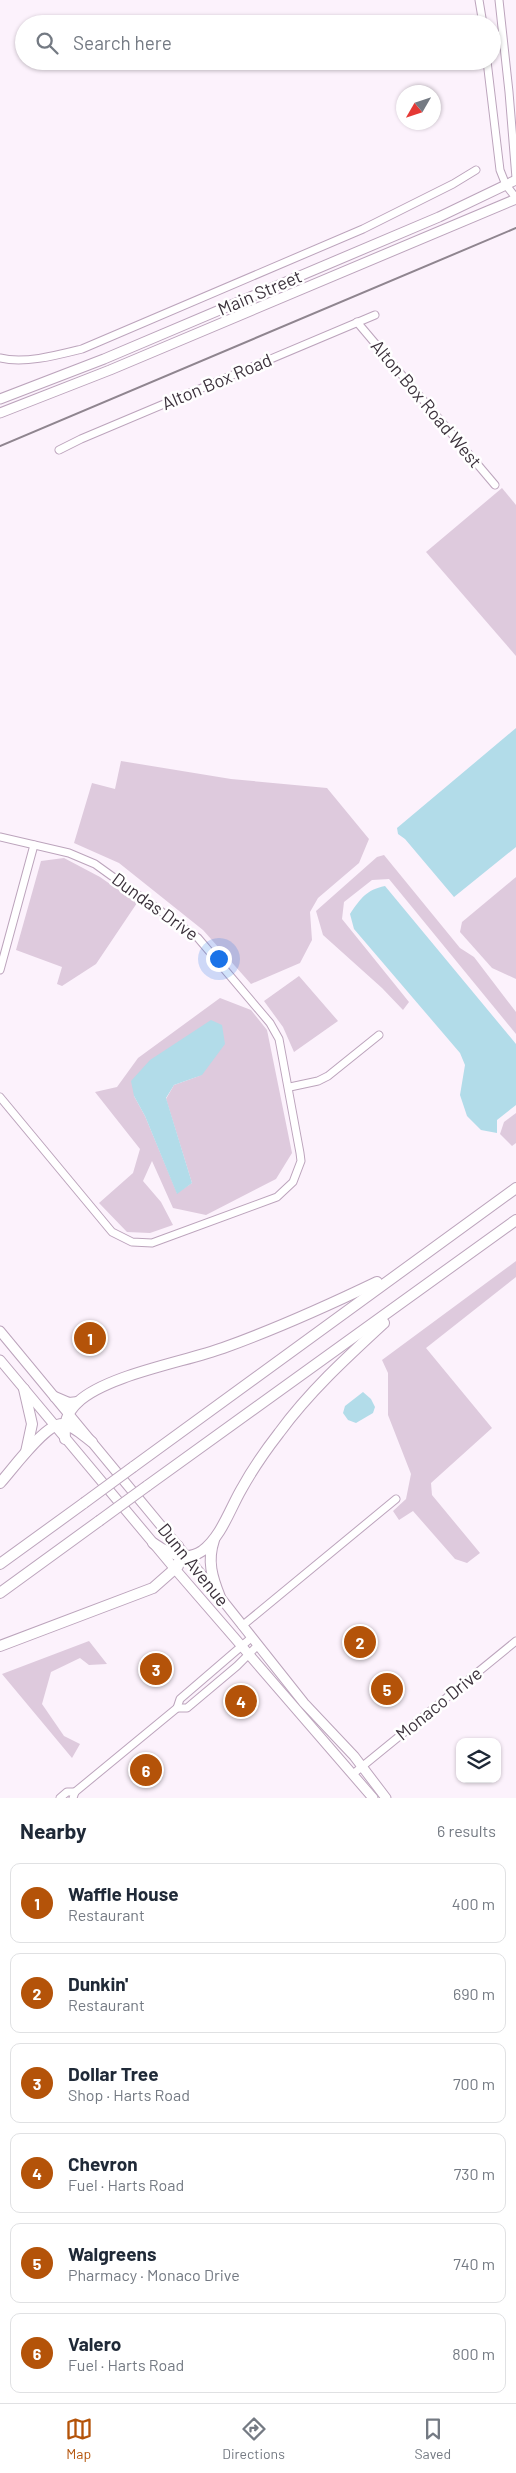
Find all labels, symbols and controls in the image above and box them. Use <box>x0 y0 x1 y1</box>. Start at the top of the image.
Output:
search box <box>15 15 501 70</box>
icon: search <box>33 29 61 57</box>
text: Search here <box>73 31 172 54</box>
north arrow <box>396 85 441 130</box>
street label: Main Street <box>214 265 305 320</box>
street label: Alton Box Road West <box>367 335 487 472</box>
street label: Alton Box Road <box>158 348 275 414</box>
street label: Dundas Drive <box>108 867 203 945</box>
your location <box>206 946 232 972</box>
pin: 1 <box>74 1319 106 1357</box>
street label: Dunn Avenue <box>154 1518 234 1610</box>
pin: 2 <box>344 1623 376 1661</box>
pin: 3 <box>140 1650 172 1688</box>
street label: Monaco Drive <box>391 1662 486 1745</box>
pin: 5 <box>371 1670 403 1708</box>
pin: 4 <box>225 1682 257 1720</box>
map controls <box>456 1738 501 1783</box>
button: layers <box>456 1738 501 1783</box>
pin: 6 <box>130 1751 162 1789</box>
text: Nearby <box>20 1818 86 1843</box>
text: 6 results <box>437 1821 496 1840</box>
text: Waffle House <box>68 1882 179 1905</box>
text: 1 <box>34 1894 40 1913</box>
text: 400 m <box>452 1894 495 1913</box>
text: Restaurant <box>68 1905 145 1924</box>
text: Dunkin' <box>68 1972 128 1995</box>
text: 2 <box>33 1984 41 2003</box>
text: 690 m <box>453 1984 495 2003</box>
text: Restaurant <box>68 1995 145 2014</box>
text: Dollar Tree <box>68 2062 159 2085</box>
text: 3 <box>33 2074 41 2093</box>
text: 700 m <box>453 2074 495 2093</box>
text: Shop · Harts Road <box>68 2085 190 2104</box>
text: Chevron <box>68 2152 138 2175</box>
text: 4 <box>32 2164 42 2183</box>
text: 730 m <box>454 2164 495 2183</box>
text: Fuel · Harts Road <box>68 2175 184 2194</box>
text: Walgreens <box>68 2242 156 2265</box>
text: 5 <box>33 2254 41 2273</box>
text: 740 m <box>453 2254 495 2273</box>
text: Pharmacy · Monaco Drive <box>68 2265 240 2284</box>
text: Valero <box>68 2332 121 2355</box>
text: 6 <box>33 2344 41 2363</box>
text: 800 m <box>452 2344 495 2363</box>
text: Fuel · Harts Road <box>68 2355 184 2374</box>
tab: Map <box>65 2415 93 2462</box>
tab: Directions <box>222 2415 285 2462</box>
tab: Saved <box>414 2415 451 2462</box>

